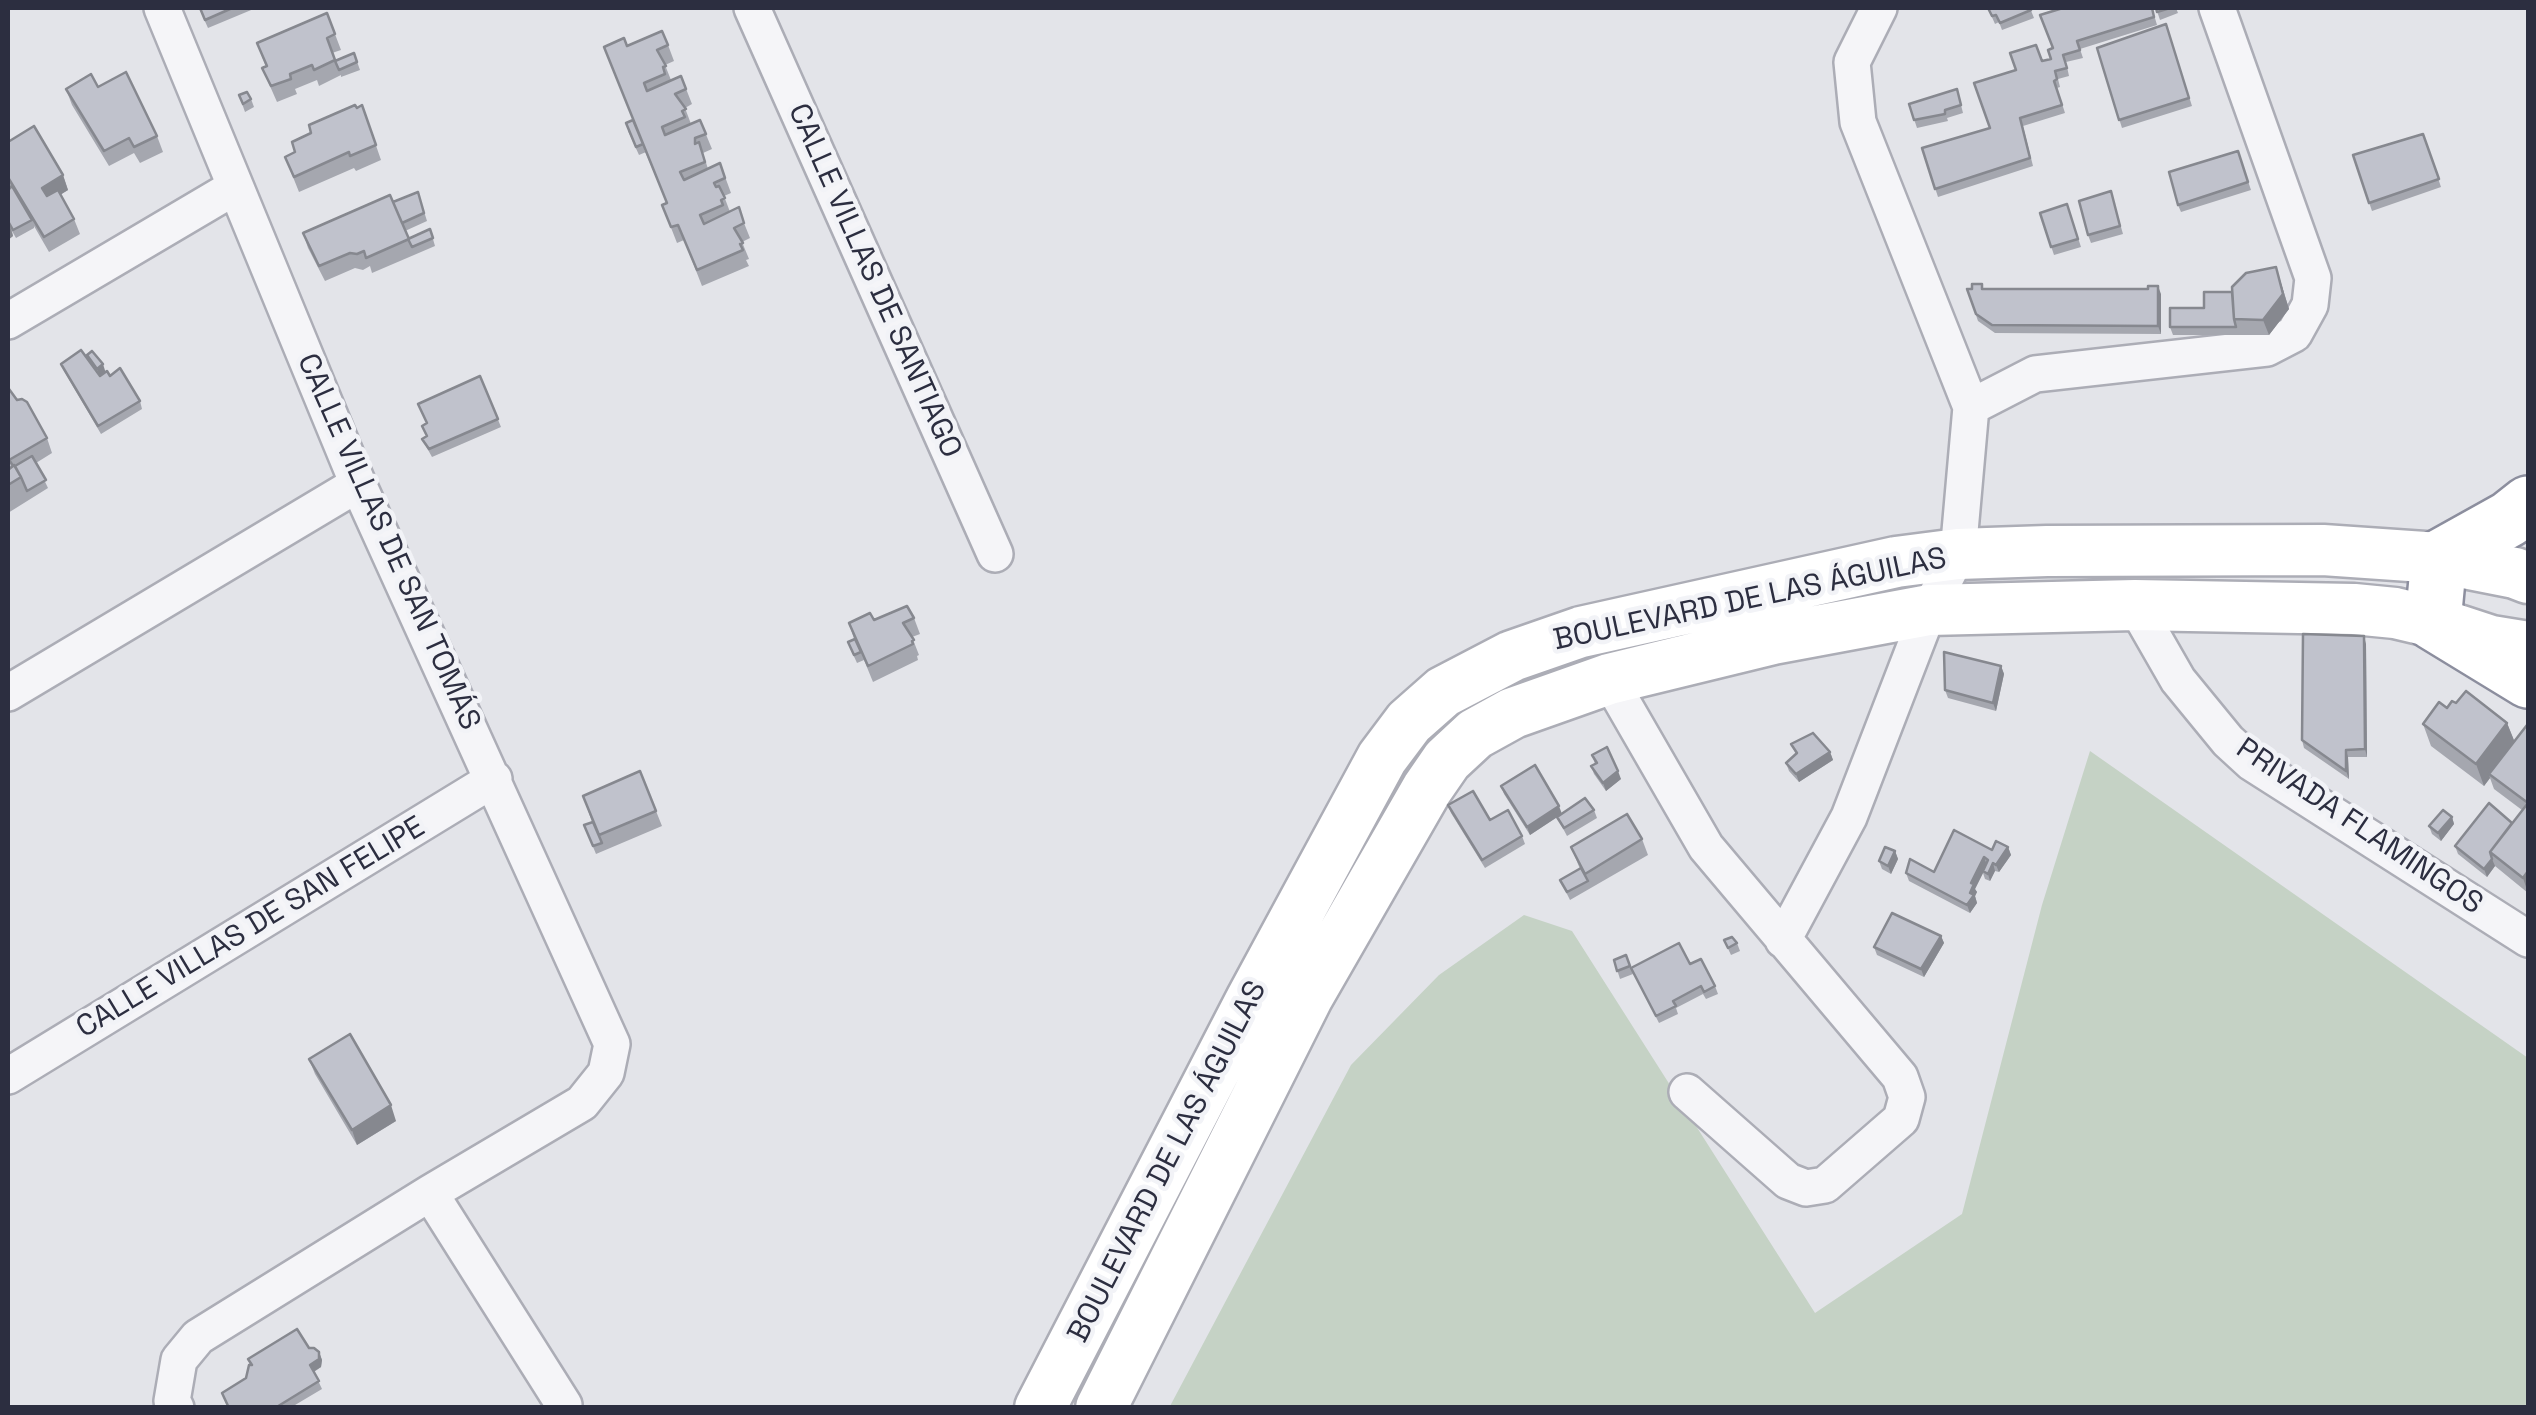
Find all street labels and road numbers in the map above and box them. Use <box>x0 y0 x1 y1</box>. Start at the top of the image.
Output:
street label: CALLE VILLAS DE SANTIAGO <box>779 98 969 464</box>
street label: CALLE VILLAS DE SAN TOMÁS <box>289 348 487 736</box>
street label: BOULEVARD DE LAS ÁGUILAS <box>1550 541 1950 659</box>
street label: PRIVADA FLAMINGOS <box>2229 731 2489 923</box>
street label: CALLE VILLAS DE SAN FELIPE <box>70 810 432 1046</box>
street label: BOULEVARD DE LAS ÁGUILAS <box>1061 975 1275 1349</box>

